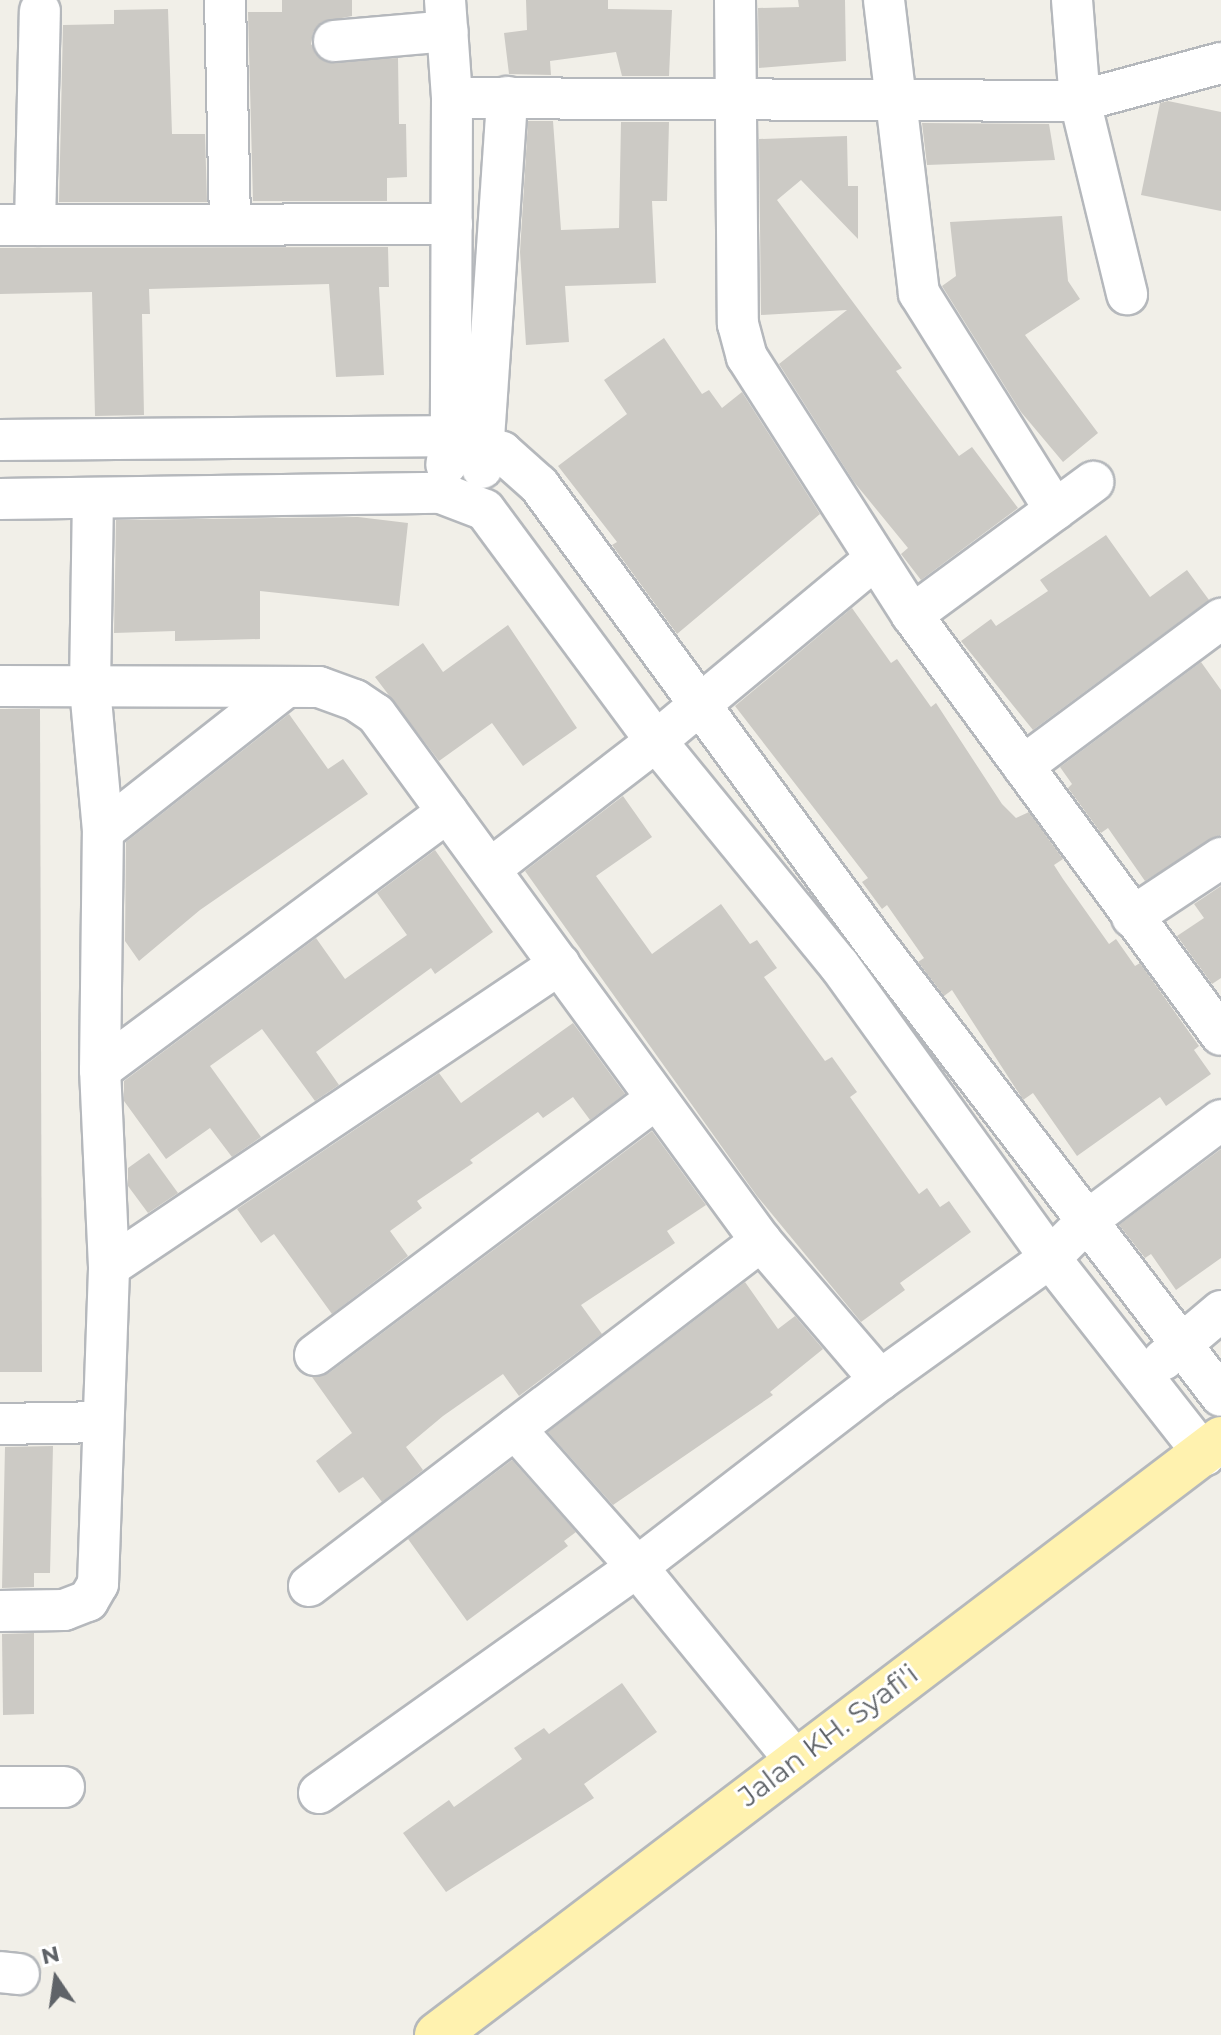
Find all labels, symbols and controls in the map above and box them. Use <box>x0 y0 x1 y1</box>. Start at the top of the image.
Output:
street label: Jalan KH. Syafi'i <box>732 1657 924 1813</box>
north arrow <box>16 1939 96 2019</box>
text: N <box>39 1940 62 1970</box>

